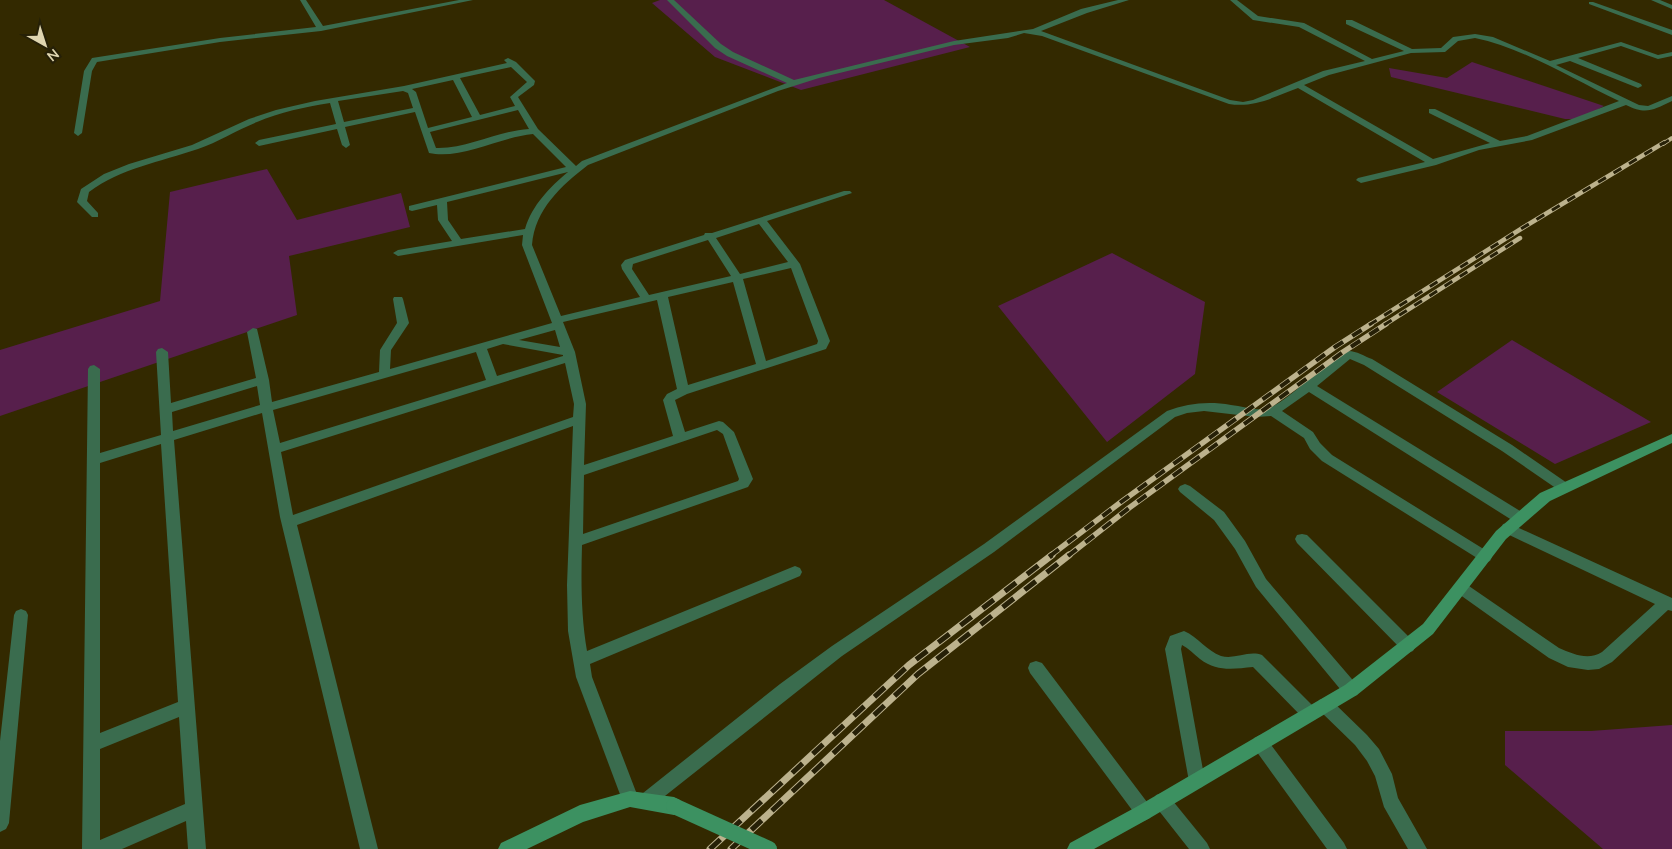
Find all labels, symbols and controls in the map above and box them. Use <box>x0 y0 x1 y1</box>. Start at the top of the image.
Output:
north arrow <box>20 20 70 70</box>
text: N <box>43 44 63 65</box>

